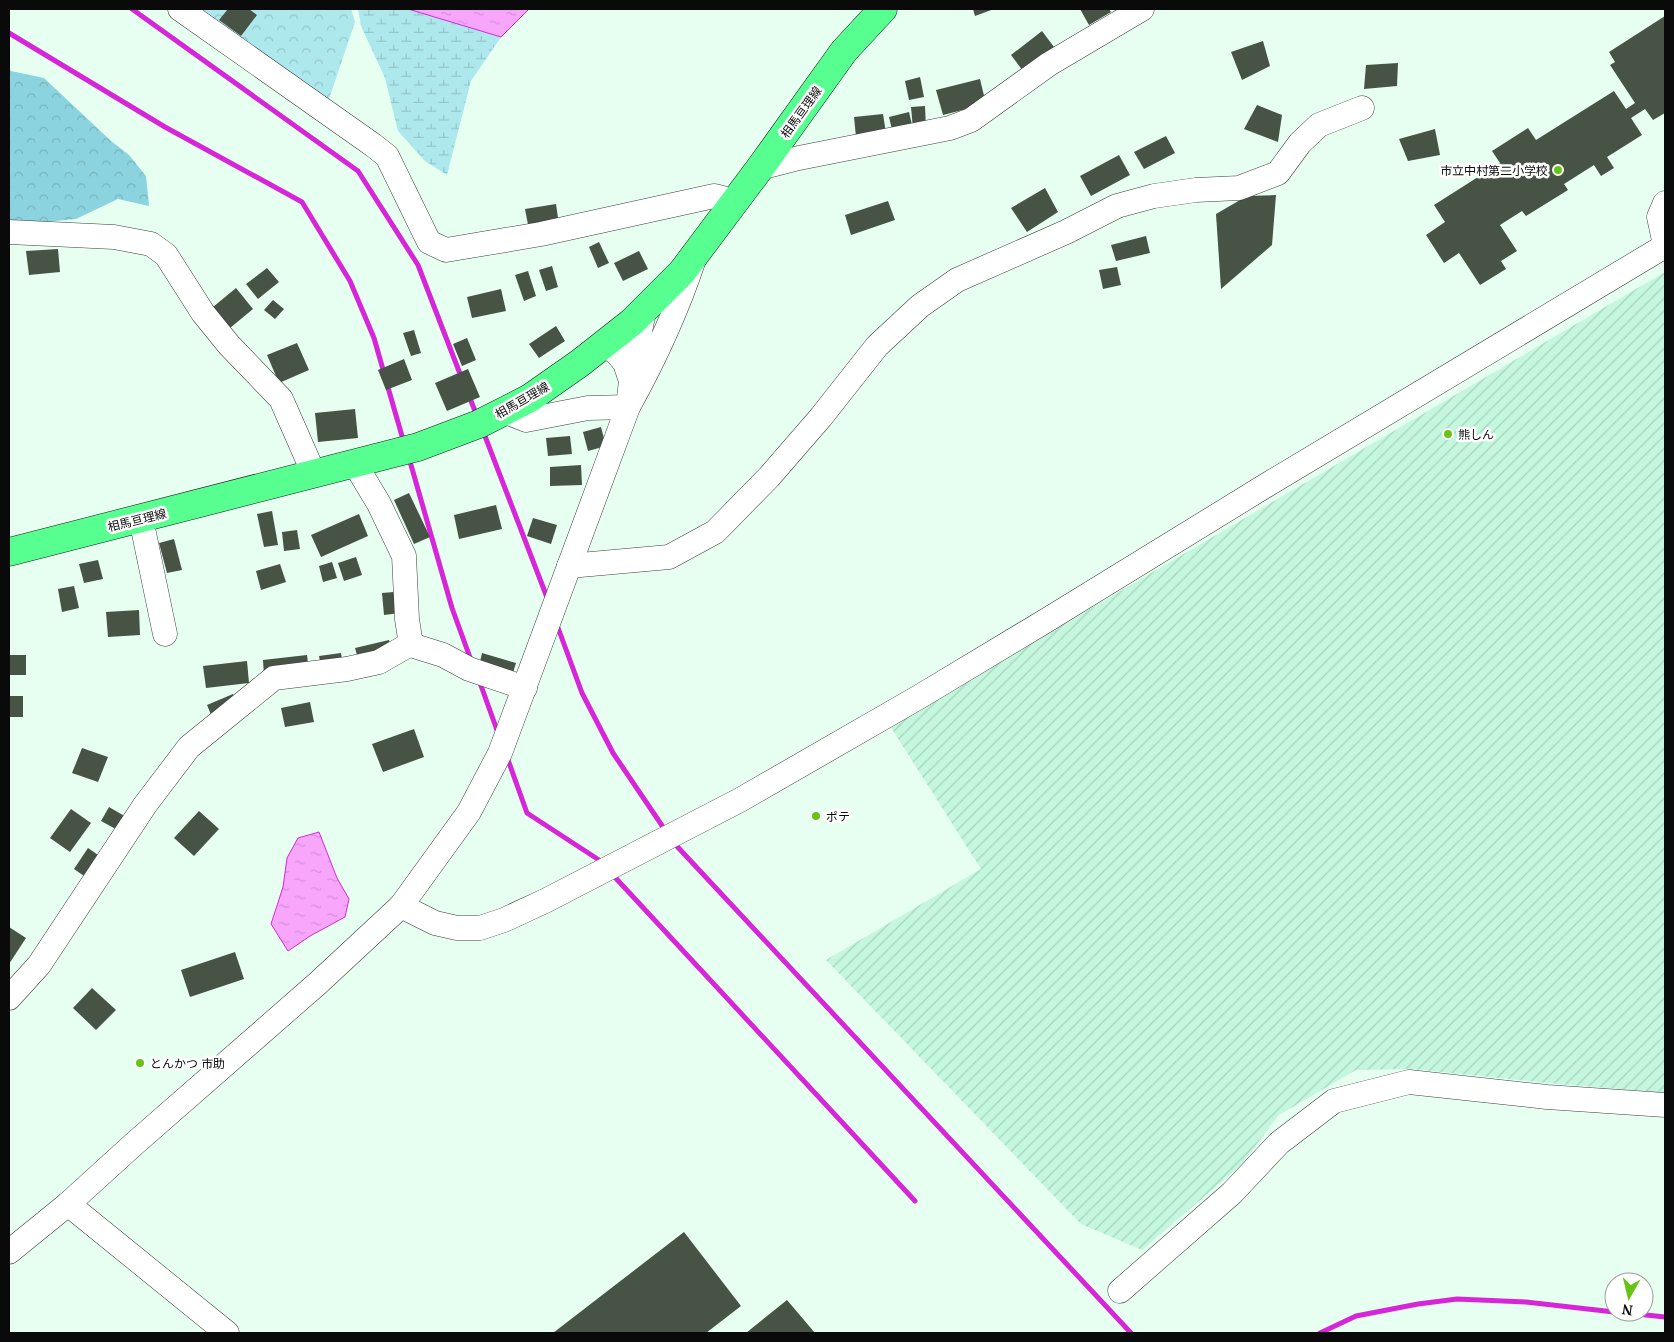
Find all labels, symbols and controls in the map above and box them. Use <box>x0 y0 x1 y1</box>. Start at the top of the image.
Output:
street label: 相馬亘理線 <box>777 83 825 141</box>
place label: 市立中村第二小学校 <box>1440 163 1548 178</box>
marker: 市立中村第二小学校 <box>1552 164 1564 176</box>
street label: 相馬亘理線 <box>492 379 552 421</box>
place label: 熊しん <box>1458 427 1494 442</box>
marker: 熊しん <box>1442 428 1454 440</box>
street label: 相馬亘理線 <box>106 505 168 535</box>
place label: ポテ <box>826 809 850 824</box>
marker: ポテ <box>810 810 822 822</box>
place label: とんかつ 市助 <box>150 1056 225 1071</box>
marker: とんかつ 市助 <box>134 1057 146 1069</box>
north arrow <box>1604 1272 1654 1322</box>
text: N <box>1620 1300 1634 1321</box>

